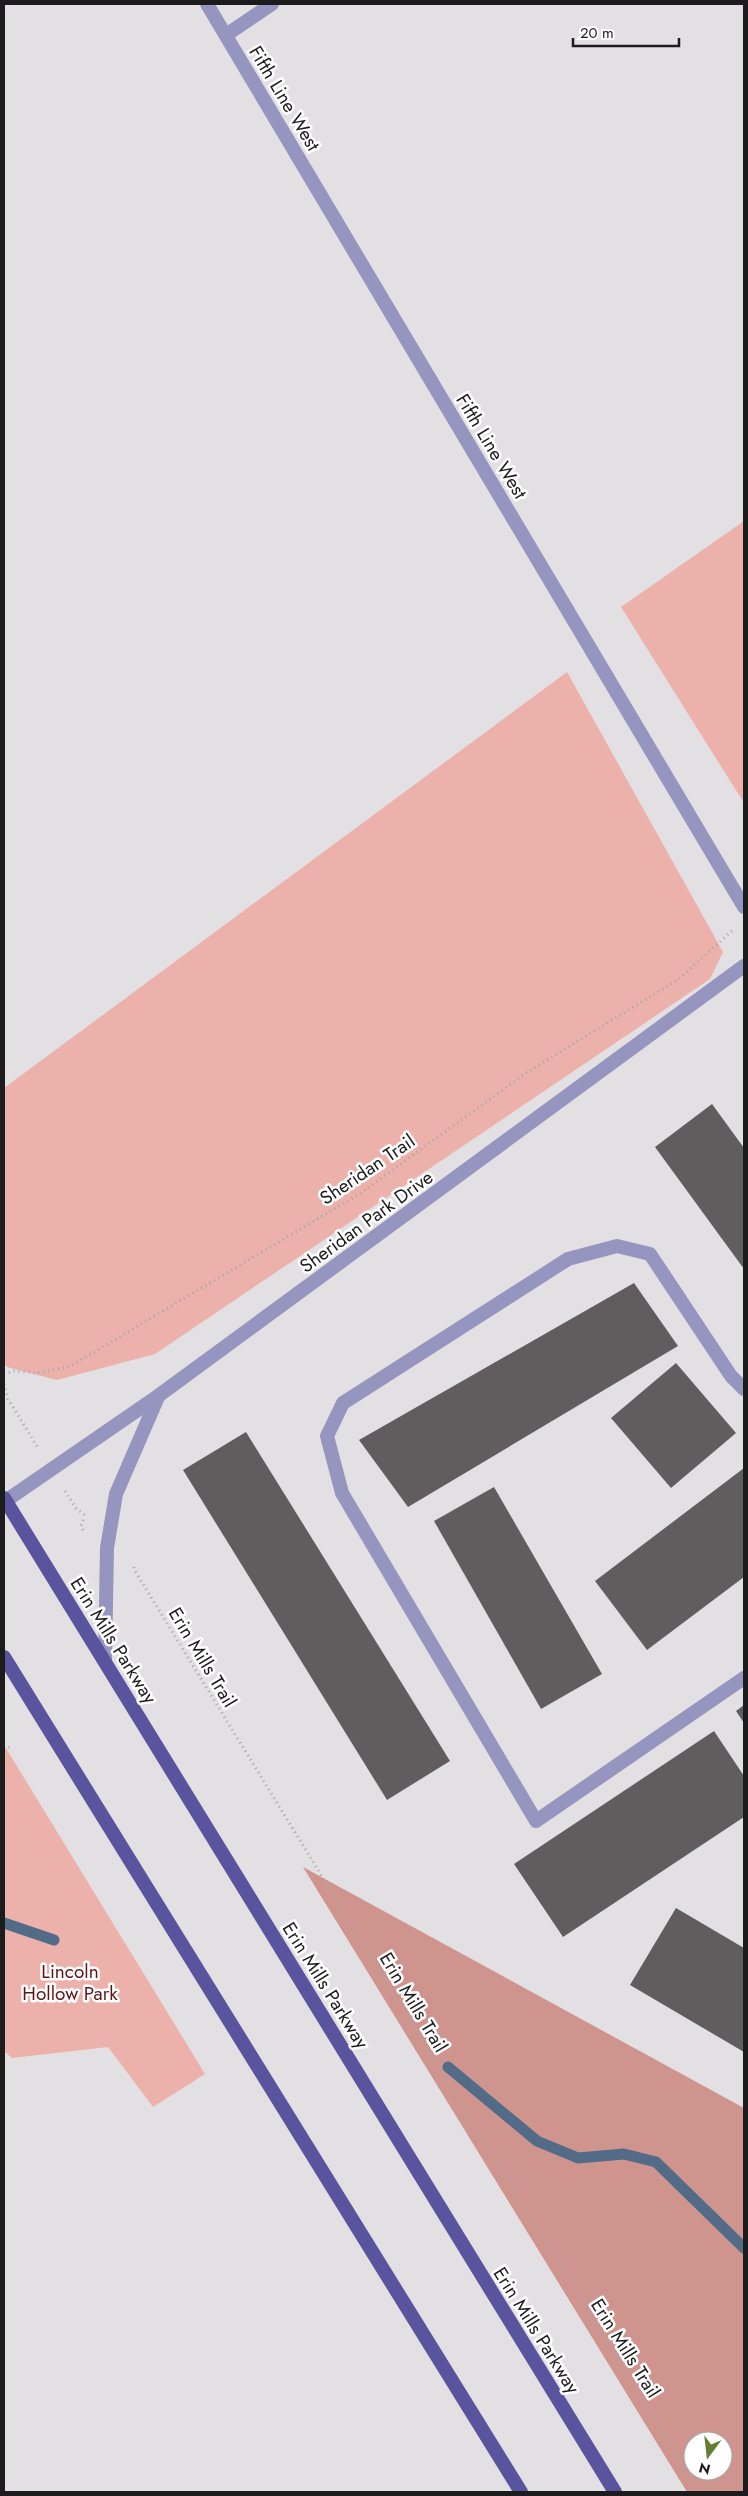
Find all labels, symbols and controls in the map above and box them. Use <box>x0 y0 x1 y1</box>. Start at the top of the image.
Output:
scale bar <box>573 15 679 47</box>
text: 20 m <box>580 22 614 44</box>
street label: Fifth Line West <box>243 41 327 156</box>
street label: Fifth Line West <box>450 389 534 504</box>
street label: Sheridan Trail <box>314 1128 420 1211</box>
street label: Sheridan Park Drive <box>294 1164 439 1279</box>
street label: Erin Mills Parkway <box>64 1572 164 1709</box>
street label: Erin Mills Trail <box>162 1602 243 1712</box>
street label: Erin Mills Parkway <box>276 1917 376 2054</box>
street label: Erin Mills Trail <box>373 1947 454 2057</box>
park label: Lincoln Hollow Park <box>22 1958 118 2007</box>
street label: Erin Mills Parkway <box>487 2262 587 2399</box>
street label: Erin Mills Trail <box>584 2293 667 2403</box>
north arrow <box>683 2431 733 2481</box>
text: N <box>697 2457 713 2480</box>

